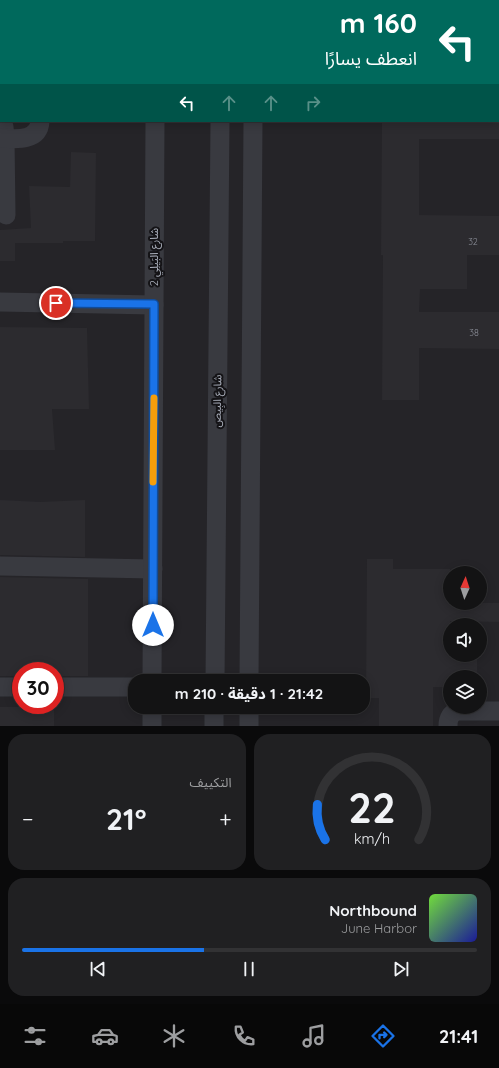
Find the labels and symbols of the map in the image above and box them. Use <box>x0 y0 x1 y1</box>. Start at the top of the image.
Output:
street label: شارع البَيلِي 2 <box>147 227 164 286</box>
house number: 32 <box>468 236 478 247</box>
pin <box>39 286 73 320</box>
house number: 38 <box>469 327 479 338</box>
street label: شارع البِيص <box>210 374 226 427</box>
north arrow <box>443 566 487 610</box>
position arrow <box>132 604 174 646</box>
speed limit sign: 30 <box>12 662 64 714</box>

